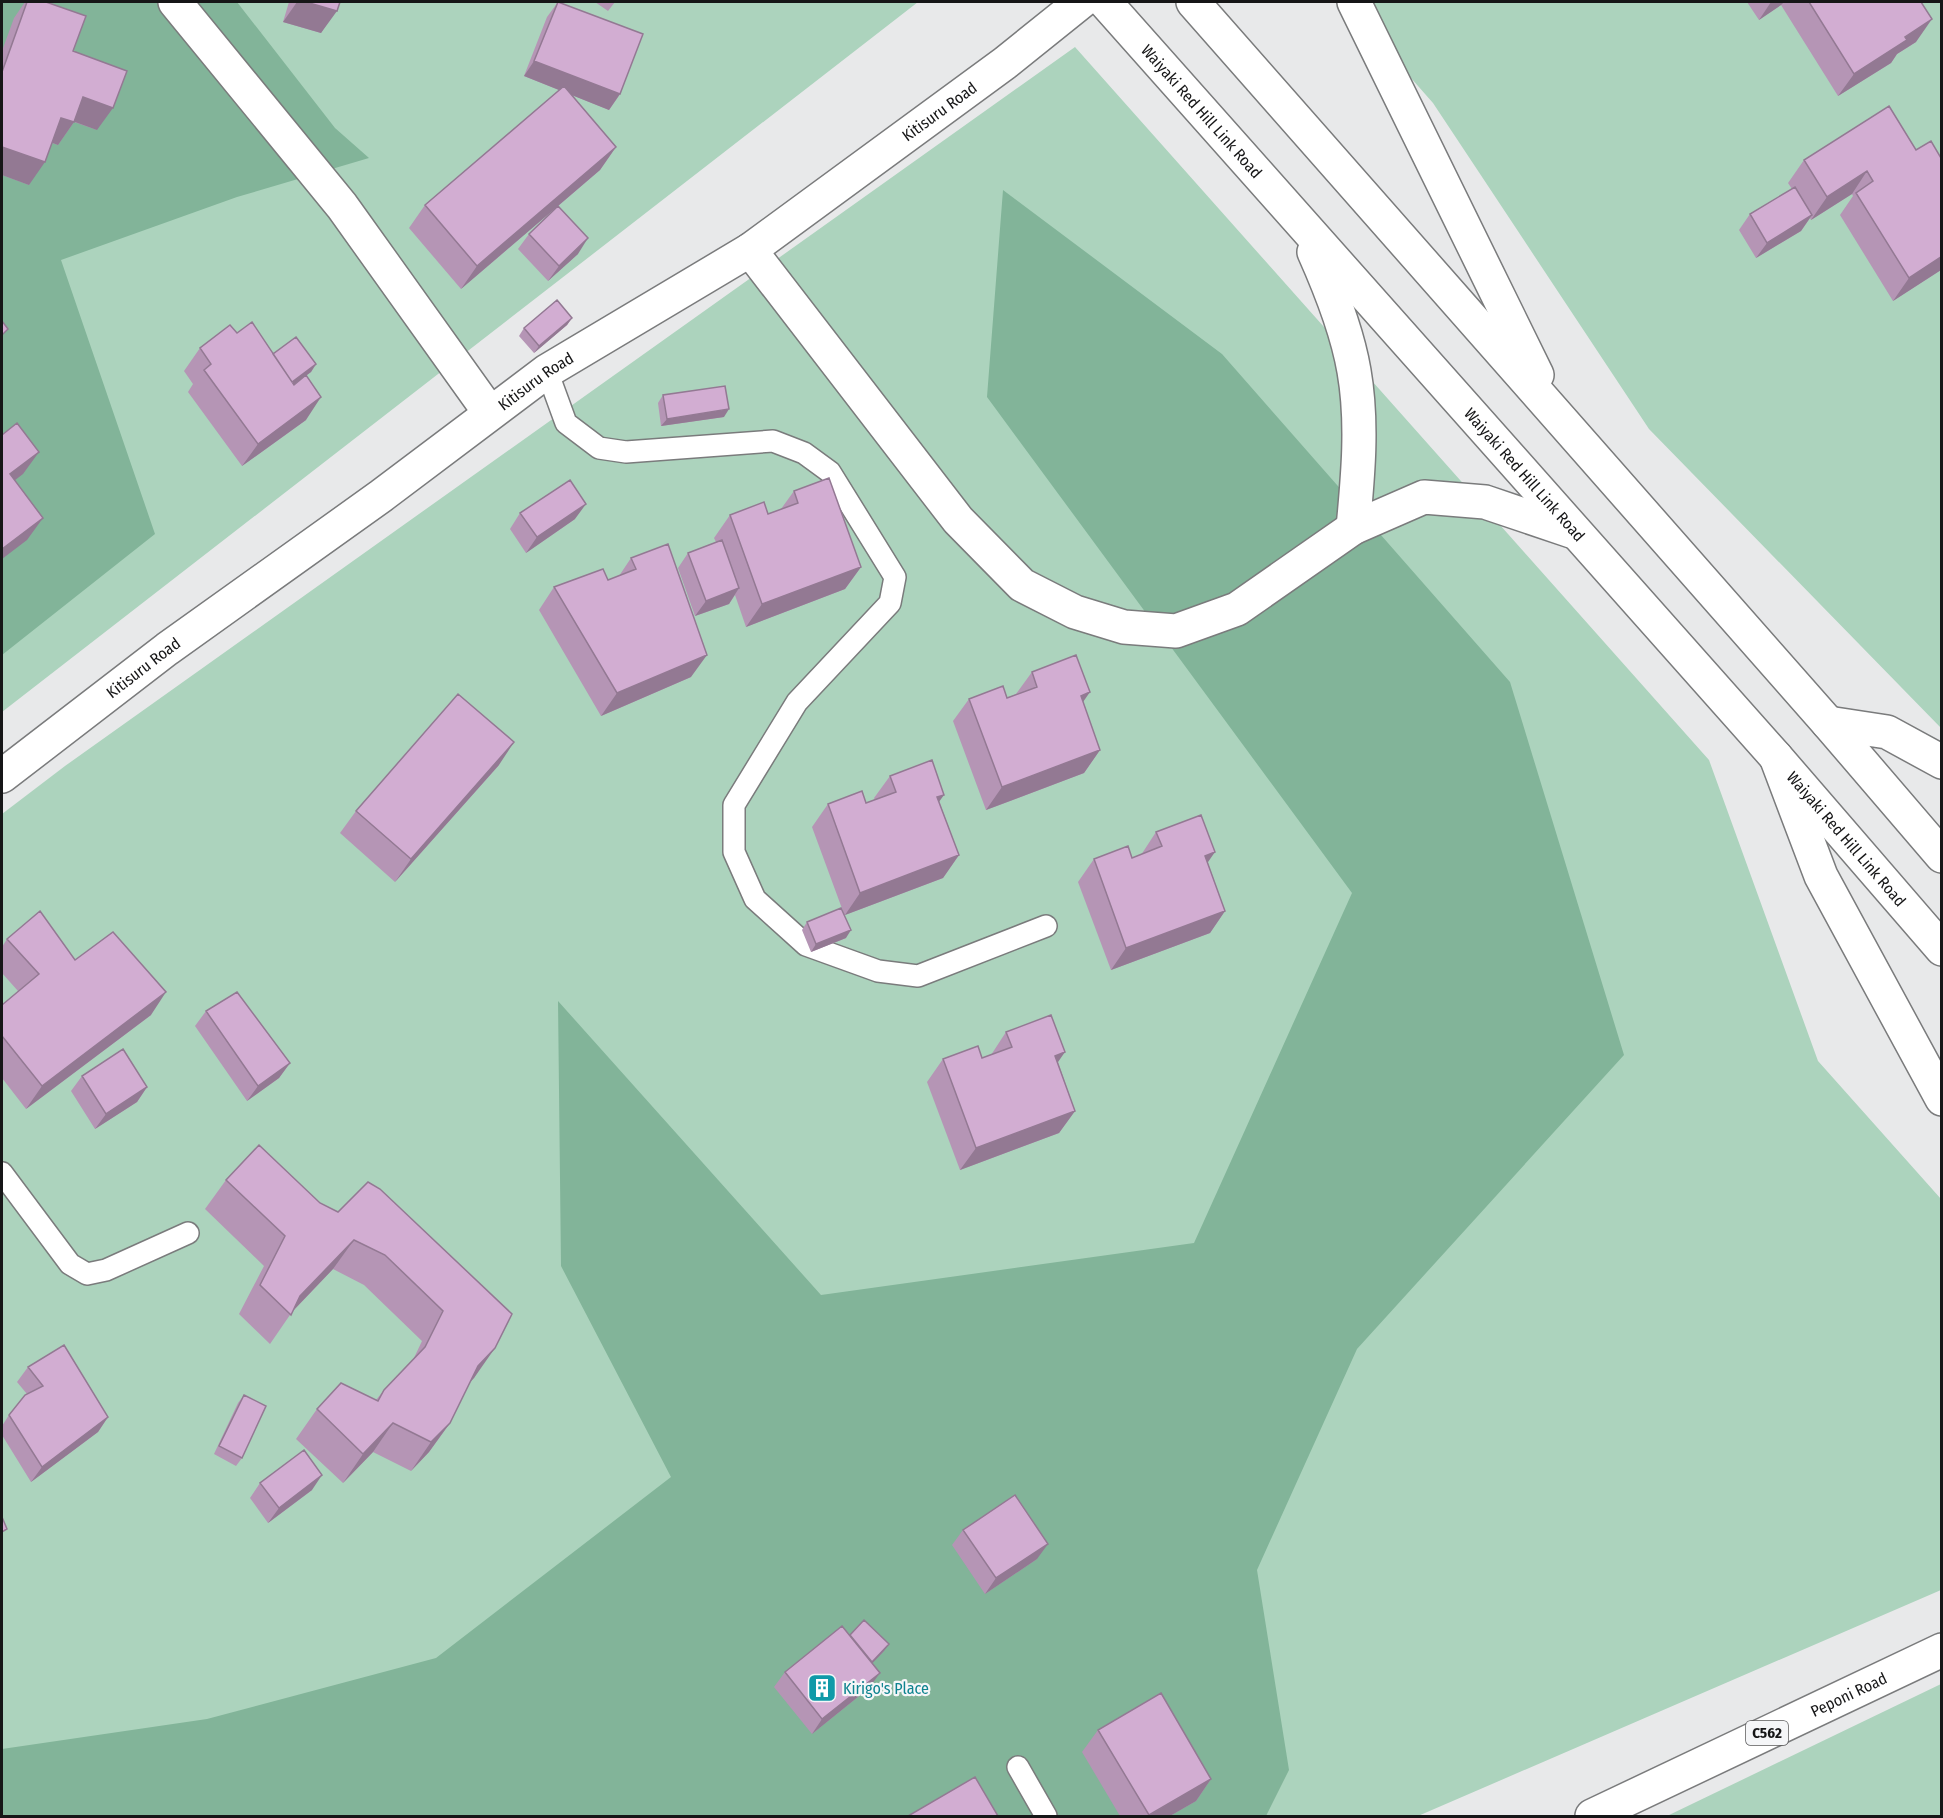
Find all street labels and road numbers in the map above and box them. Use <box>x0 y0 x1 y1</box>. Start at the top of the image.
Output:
street label: Waiyaki Red Hill Link Road <box>1138 40 1266 182</box>
street label: Kitisuru Road <box>898 78 980 145</box>
street label: Kitisuru Road <box>494 348 577 414</box>
street label: Waiyaki Red Hill Link Road <box>1461 404 1589 545</box>
street label: Kitisuru Road <box>102 633 184 702</box>
street label: Waiyaki Red Hill Link Road <box>1783 767 1910 910</box>
street label: Peponi Road <box>1807 1668 1890 1720</box>
road number: C562 <box>1746 1721 1788 1745</box>

